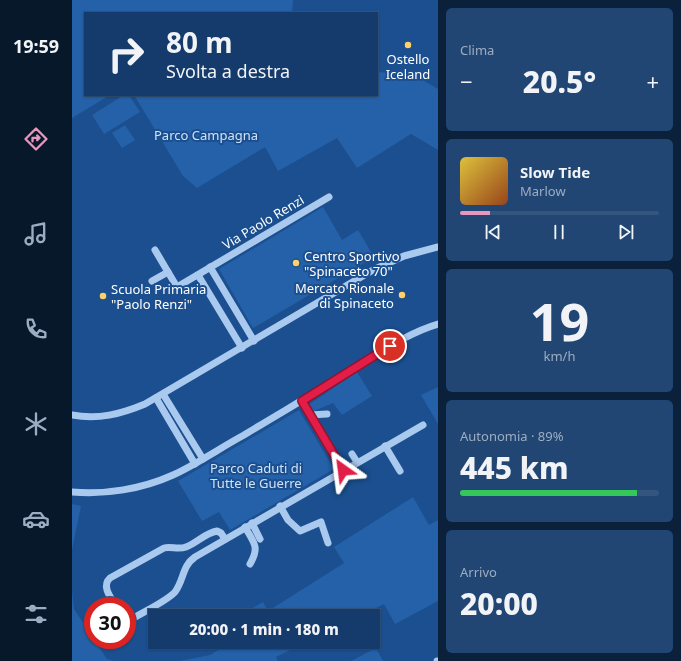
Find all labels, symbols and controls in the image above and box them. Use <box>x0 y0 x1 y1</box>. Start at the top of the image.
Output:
text: 80 m <box>166 23 233 61</box>
icon: right <box>100 28 152 80</box>
text: 19:59 <box>13 34 59 58</box>
marker: Ostello Iceland <box>403 40 413 50</box>
text: Clima <box>460 41 494 59</box>
place label: Ostello Iceland <box>386 50 430 83</box>
text: Svolta a destra <box>166 59 290 83</box>
text: 20.5° <box>523 61 596 102</box>
text: − <box>460 66 473 96</box>
text: + <box>646 66 659 96</box>
icon: directions <box>22 125 50 153</box>
park label: Parco Campagna <box>154 126 258 144</box>
text: Slow Tide <box>520 162 590 182</box>
text: Marlow <box>520 182 566 200</box>
street label: Via Paolo Renzi <box>219 190 307 254</box>
icon: music <box>22 220 50 248</box>
icon: previous <box>482 221 504 243</box>
icon: pause <box>548 221 570 243</box>
icon: next <box>615 221 637 243</box>
place label: Centro Sportivo "Spinaceto 70" <box>304 247 400 280</box>
marker: Centro Sportivo "Spinaceto 70" <box>291 258 301 268</box>
place label: Mercato Rionale di Spinaceto <box>295 279 394 312</box>
place label: Scuola Primaria "Paolo Renzi" <box>111 280 206 313</box>
text: 19 <box>530 285 589 356</box>
marker: Mercato Rionale di Spinaceto <box>397 290 407 300</box>
marker: Scuola Primaria "Paolo Renzi" <box>98 291 108 301</box>
icon: phone <box>22 315 50 343</box>
pin <box>373 329 407 363</box>
icon: arrive <box>379 335 401 357</box>
text: km/h <box>544 347 575 365</box>
icon: climate <box>22 410 50 438</box>
text: Autonomia · 89% <box>460 427 564 445</box>
text: 445 km <box>460 447 569 488</box>
position arrow <box>322 449 364 491</box>
park label: Parco Caduti di Tutte le Guerre <box>210 459 302 492</box>
icon: car <box>22 505 50 533</box>
text: Arrivo <box>460 563 497 581</box>
text: 20:00 <box>460 583 538 624</box>
speed limit sign: 30 <box>84 597 136 649</box>
icon: filters <box>22 600 50 628</box>
text: 20:00 · 1 min · 180 m <box>189 619 339 639</box>

